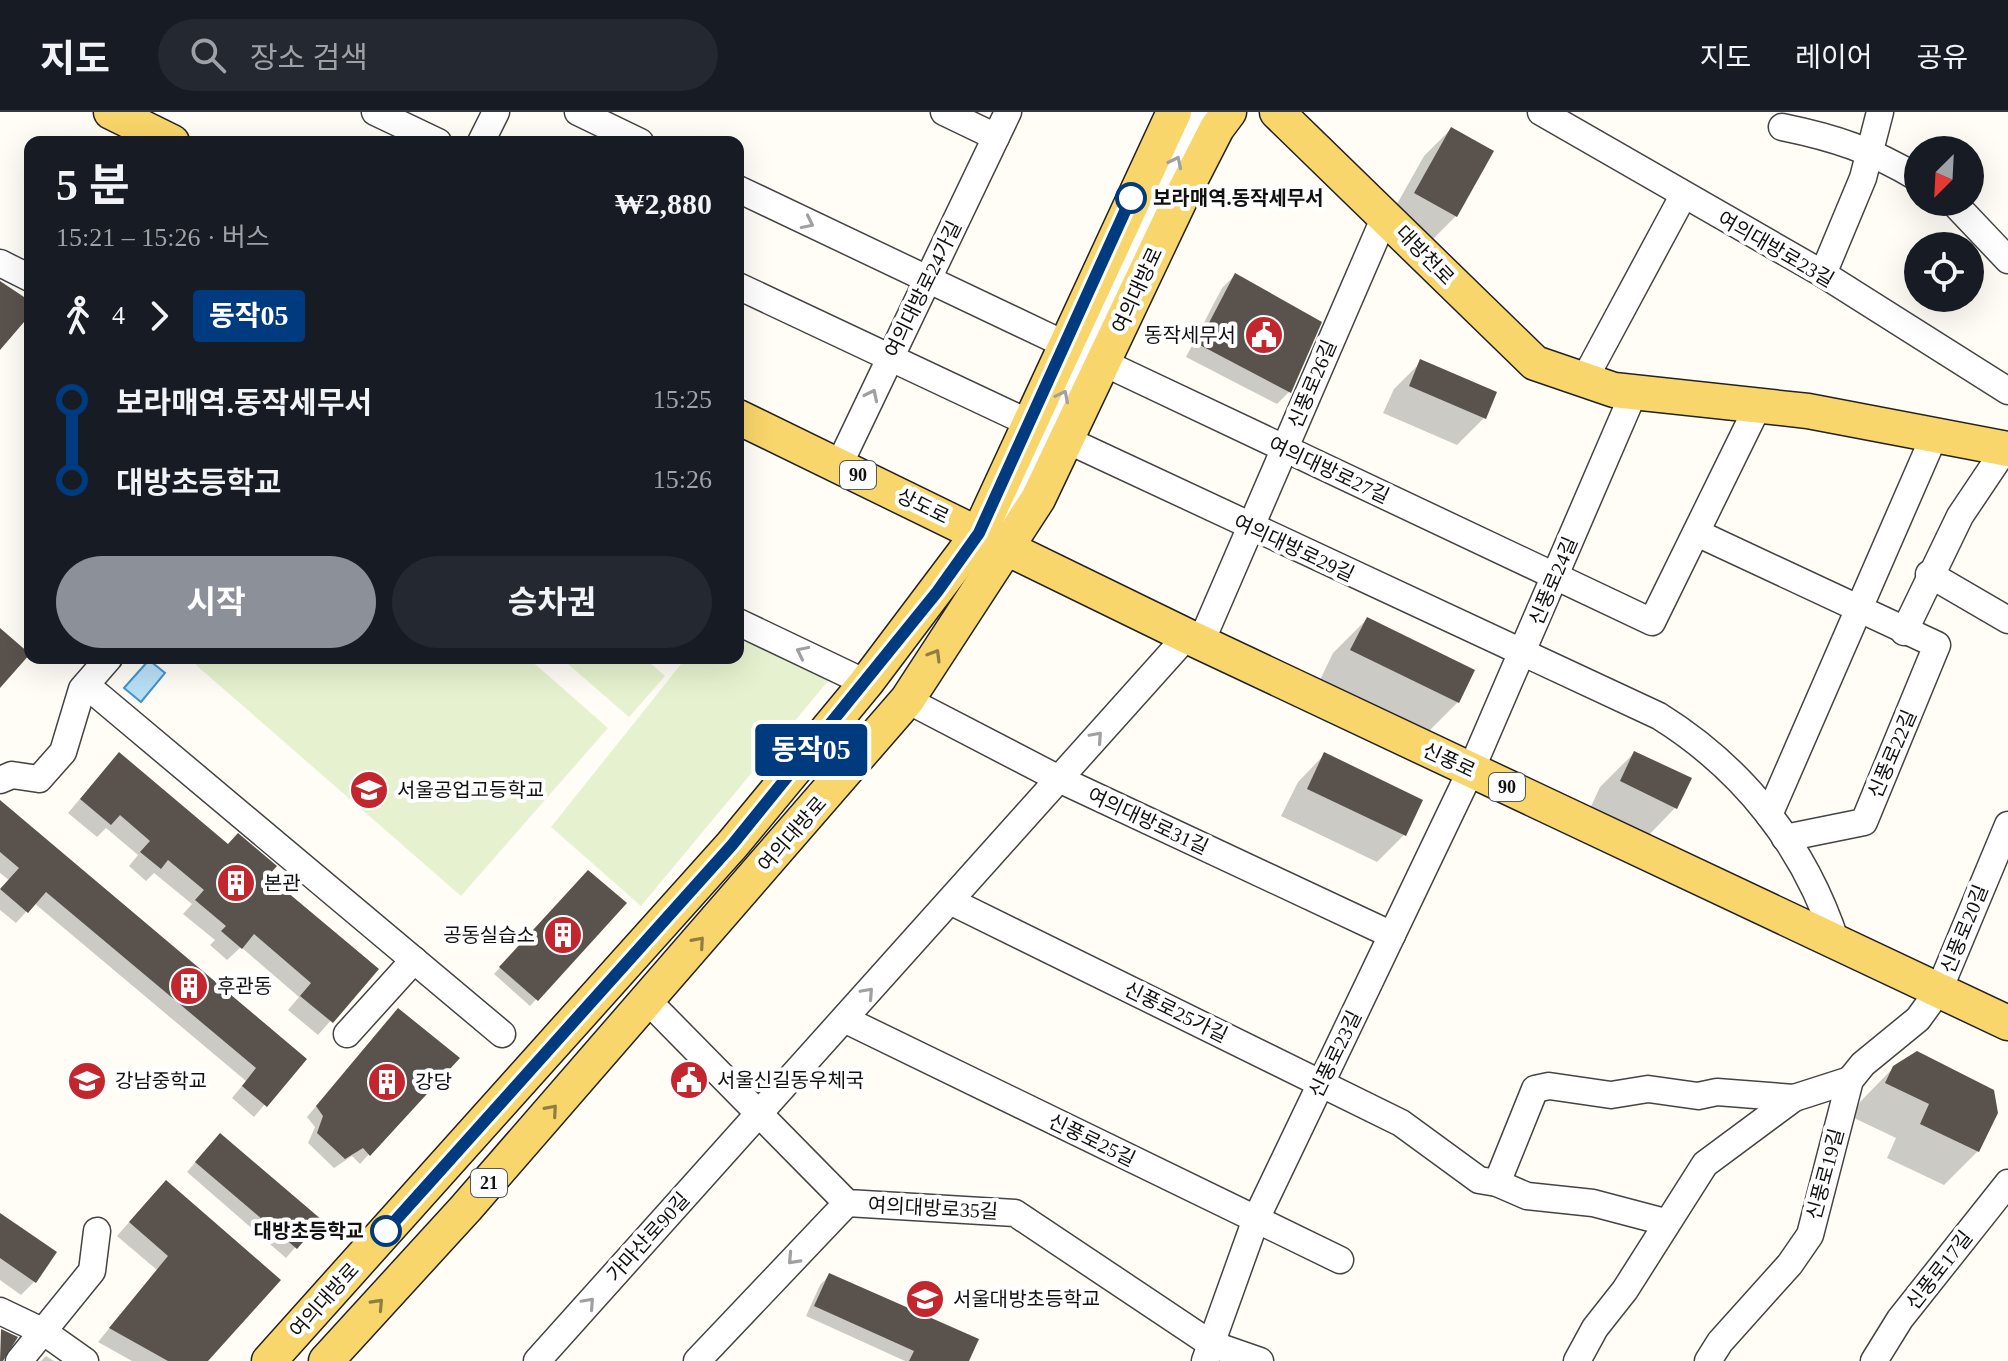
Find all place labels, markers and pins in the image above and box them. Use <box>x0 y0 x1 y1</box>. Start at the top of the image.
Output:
marker: 보라매역.동작세무서 <box>1116 183 1146 213</box>
place label: 보라매역.동작세무서 <box>1153 187 1324 209</box>
public building icon: 동작세무서 <box>1243 314 1285 356</box>
place label: 동작세무서 <box>1144 324 1236 346</box>
school or university icon: 서울공업고등학교 <box>348 769 390 811</box>
place label: 서울공업고등학교 <box>397 779 544 801</box>
building icon: 본관 <box>215 862 257 904</box>
place label: 본관 <box>264 872 301 894</box>
building icon: 공동실습소 <box>542 914 584 956</box>
place label: 공동실습소 <box>443 924 535 946</box>
building icon: 후관동 <box>168 965 210 1007</box>
place label: 후관동 <box>217 975 272 997</box>
public building icon: 서울신길동우체국 <box>668 1059 710 1101</box>
school or university icon: 강남중학교 <box>66 1060 108 1102</box>
building icon: 강당 <box>366 1061 408 1103</box>
place label: 서울신길동우체국 <box>717 1069 864 1091</box>
place label: 강남중학교 <box>115 1070 207 1092</box>
place label: 강당 <box>415 1071 452 1093</box>
marker: 대방초등학교 <box>371 1216 401 1246</box>
place label: 대방초등학교 <box>254 1220 364 1242</box>
school or university icon: 서울대방초등학교 <box>904 1278 946 1320</box>
place label: 서울대방초등학교 <box>953 1288 1100 1310</box>

